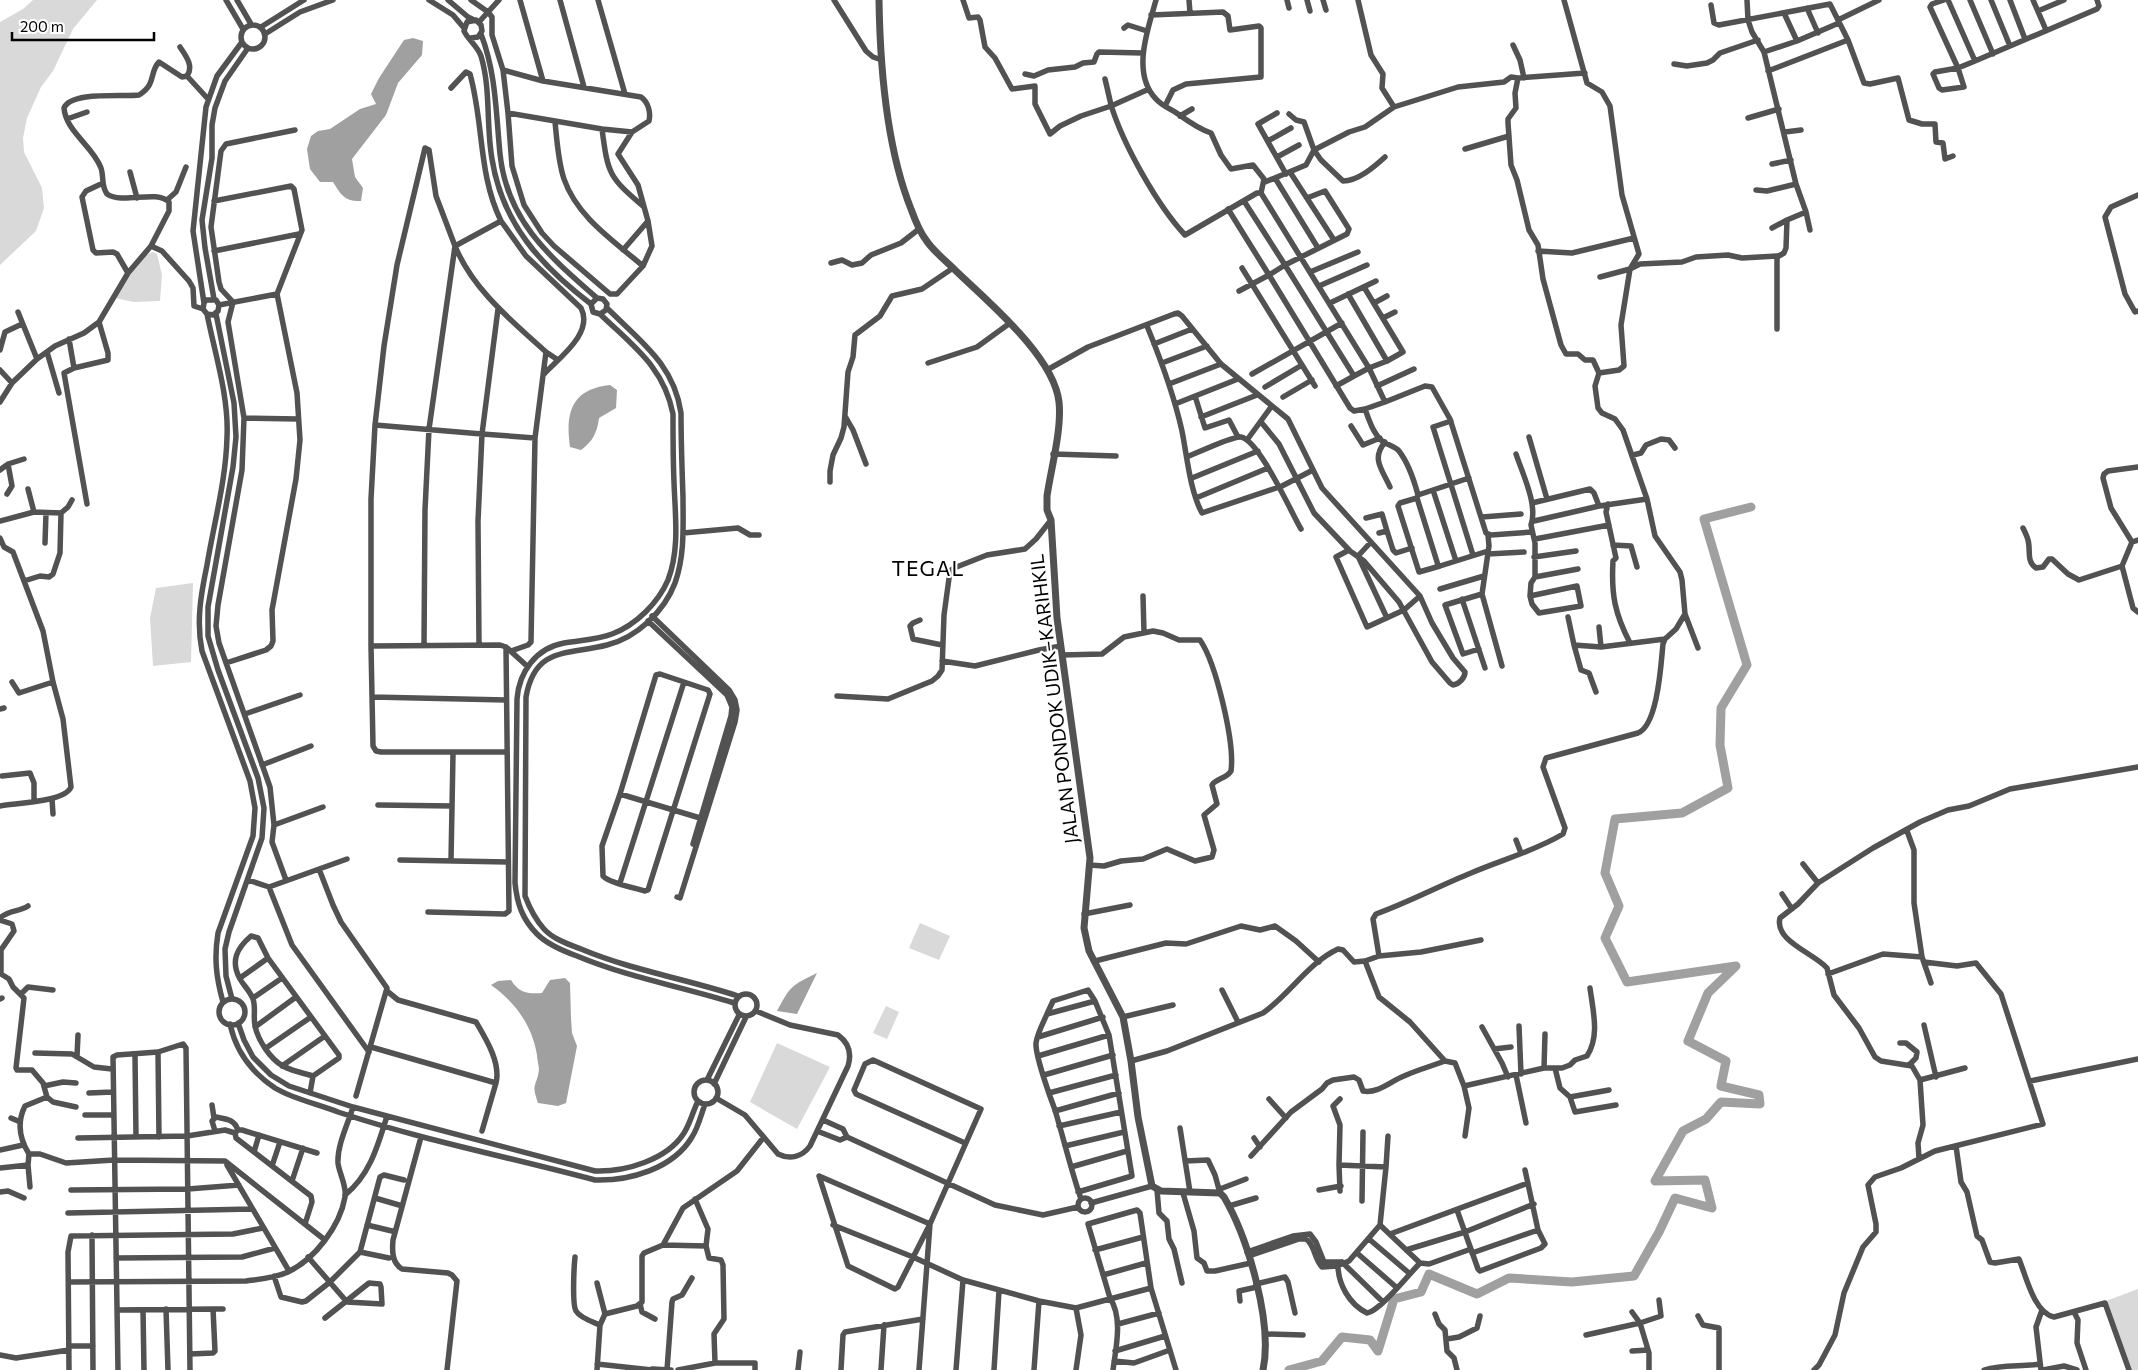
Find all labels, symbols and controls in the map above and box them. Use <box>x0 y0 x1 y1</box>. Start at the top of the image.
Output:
scale bar <box>12 10 155 42</box>
text: 200 m <box>20 17 64 35</box>
street label: JALAN PONDOK UDIK–KARIHKIL <box>1024 553 1083 845</box>
district label: TEGAL <box>892 555 964 580</box>

